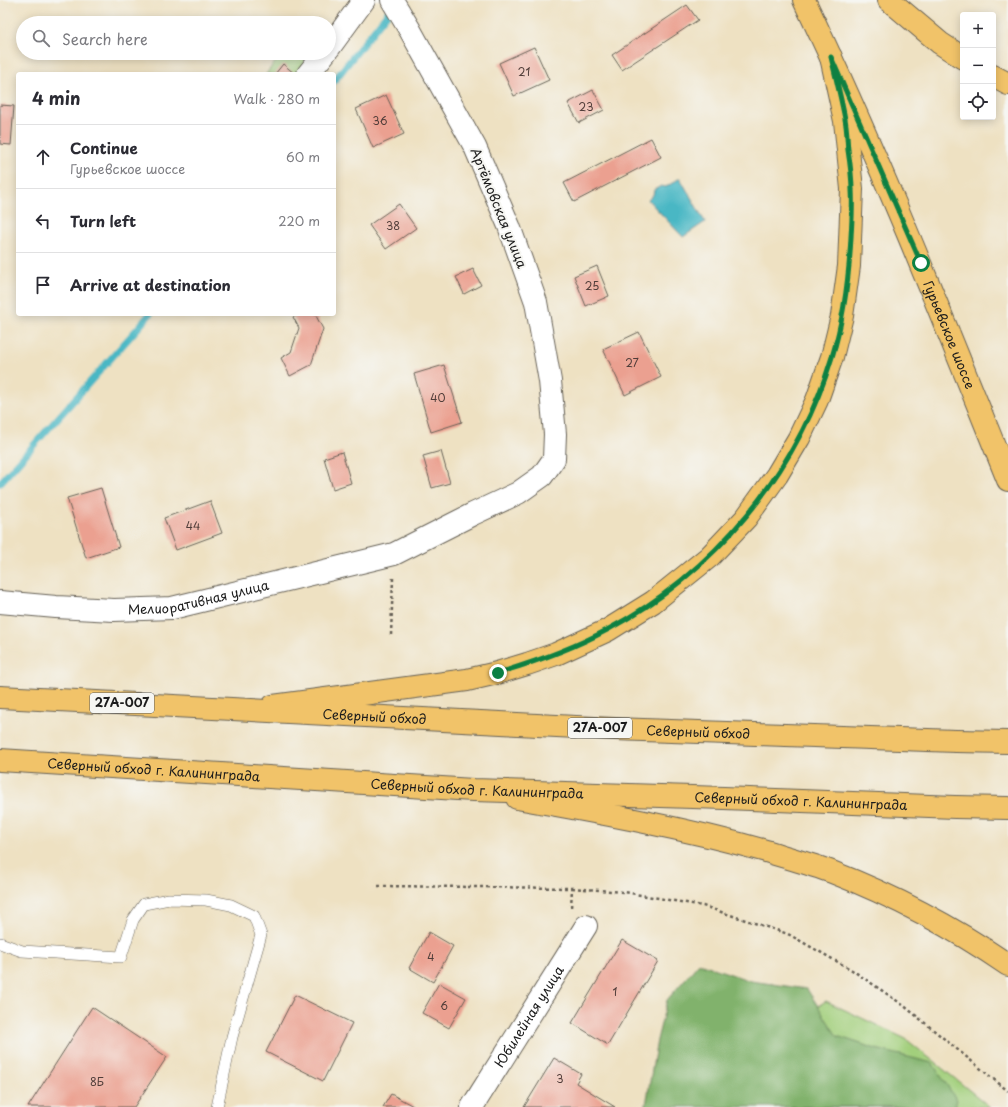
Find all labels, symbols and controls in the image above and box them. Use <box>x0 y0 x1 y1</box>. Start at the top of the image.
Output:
map controls <box>960 12 996 120</box>
button: + <box>960 12 996 48</box>
search box <box>16 16 336 60</box>
icon: search <box>30 27 52 49</box>
text: Search here <box>62 27 148 50</box>
button: − <box>960 48 996 84</box>
house number: 21 <box>518 63 530 80</box>
button: locate <box>960 84 996 120</box>
text: 4 min <box>32 85 80 111</box>
text: Walk · 280 m <box>233 89 320 108</box>
house number: 23 <box>579 98 593 115</box>
house number: 36 <box>373 112 388 129</box>
text: Continue <box>70 136 138 159</box>
street label: Артёмовская улица <box>467 145 533 272</box>
icon: ahead <box>32 146 54 168</box>
text: 60 m <box>286 147 320 166</box>
text: Гурьевское шоссе <box>70 159 185 178</box>
text: Turn left <box>70 209 136 232</box>
icon: left <box>32 210 54 232</box>
text: 220 m <box>278 211 320 230</box>
house number: 38 <box>386 217 400 234</box>
route start <box>912 254 930 272</box>
text: Arrive at destination <box>70 273 231 296</box>
icon: arrive <box>32 274 54 296</box>
house number: 25 <box>585 277 599 294</box>
street label: Гурьевское шоссе <box>919 278 980 392</box>
house number: 27 <box>625 354 639 371</box>
house number: 40 <box>430 389 446 406</box>
house number: 44 <box>186 517 200 534</box>
street label: Мелиоративная улица <box>128 575 272 619</box>
route end <box>489 664 507 682</box>
road number: 27А-007 <box>90 693 154 713</box>
street label: Северный обход <box>322 704 427 728</box>
road number: 27А-007 <box>568 718 632 738</box>
street label: Северный обход <box>646 720 750 743</box>
street label: Северный обход г. Калининграда <box>47 753 261 786</box>
street label: Северный обход г. Калининграда <box>370 774 585 803</box>
street label: Северный обход г. Калининграда <box>694 787 909 814</box>
house number: 4 <box>427 948 435 965</box>
street label: Юбилейная улица <box>489 961 568 1071</box>
house number: 1 <box>613 983 618 1000</box>
house number: 6 <box>440 997 448 1014</box>
house number: 3 <box>556 1070 564 1087</box>
house number: 8Б <box>90 1073 104 1090</box>

